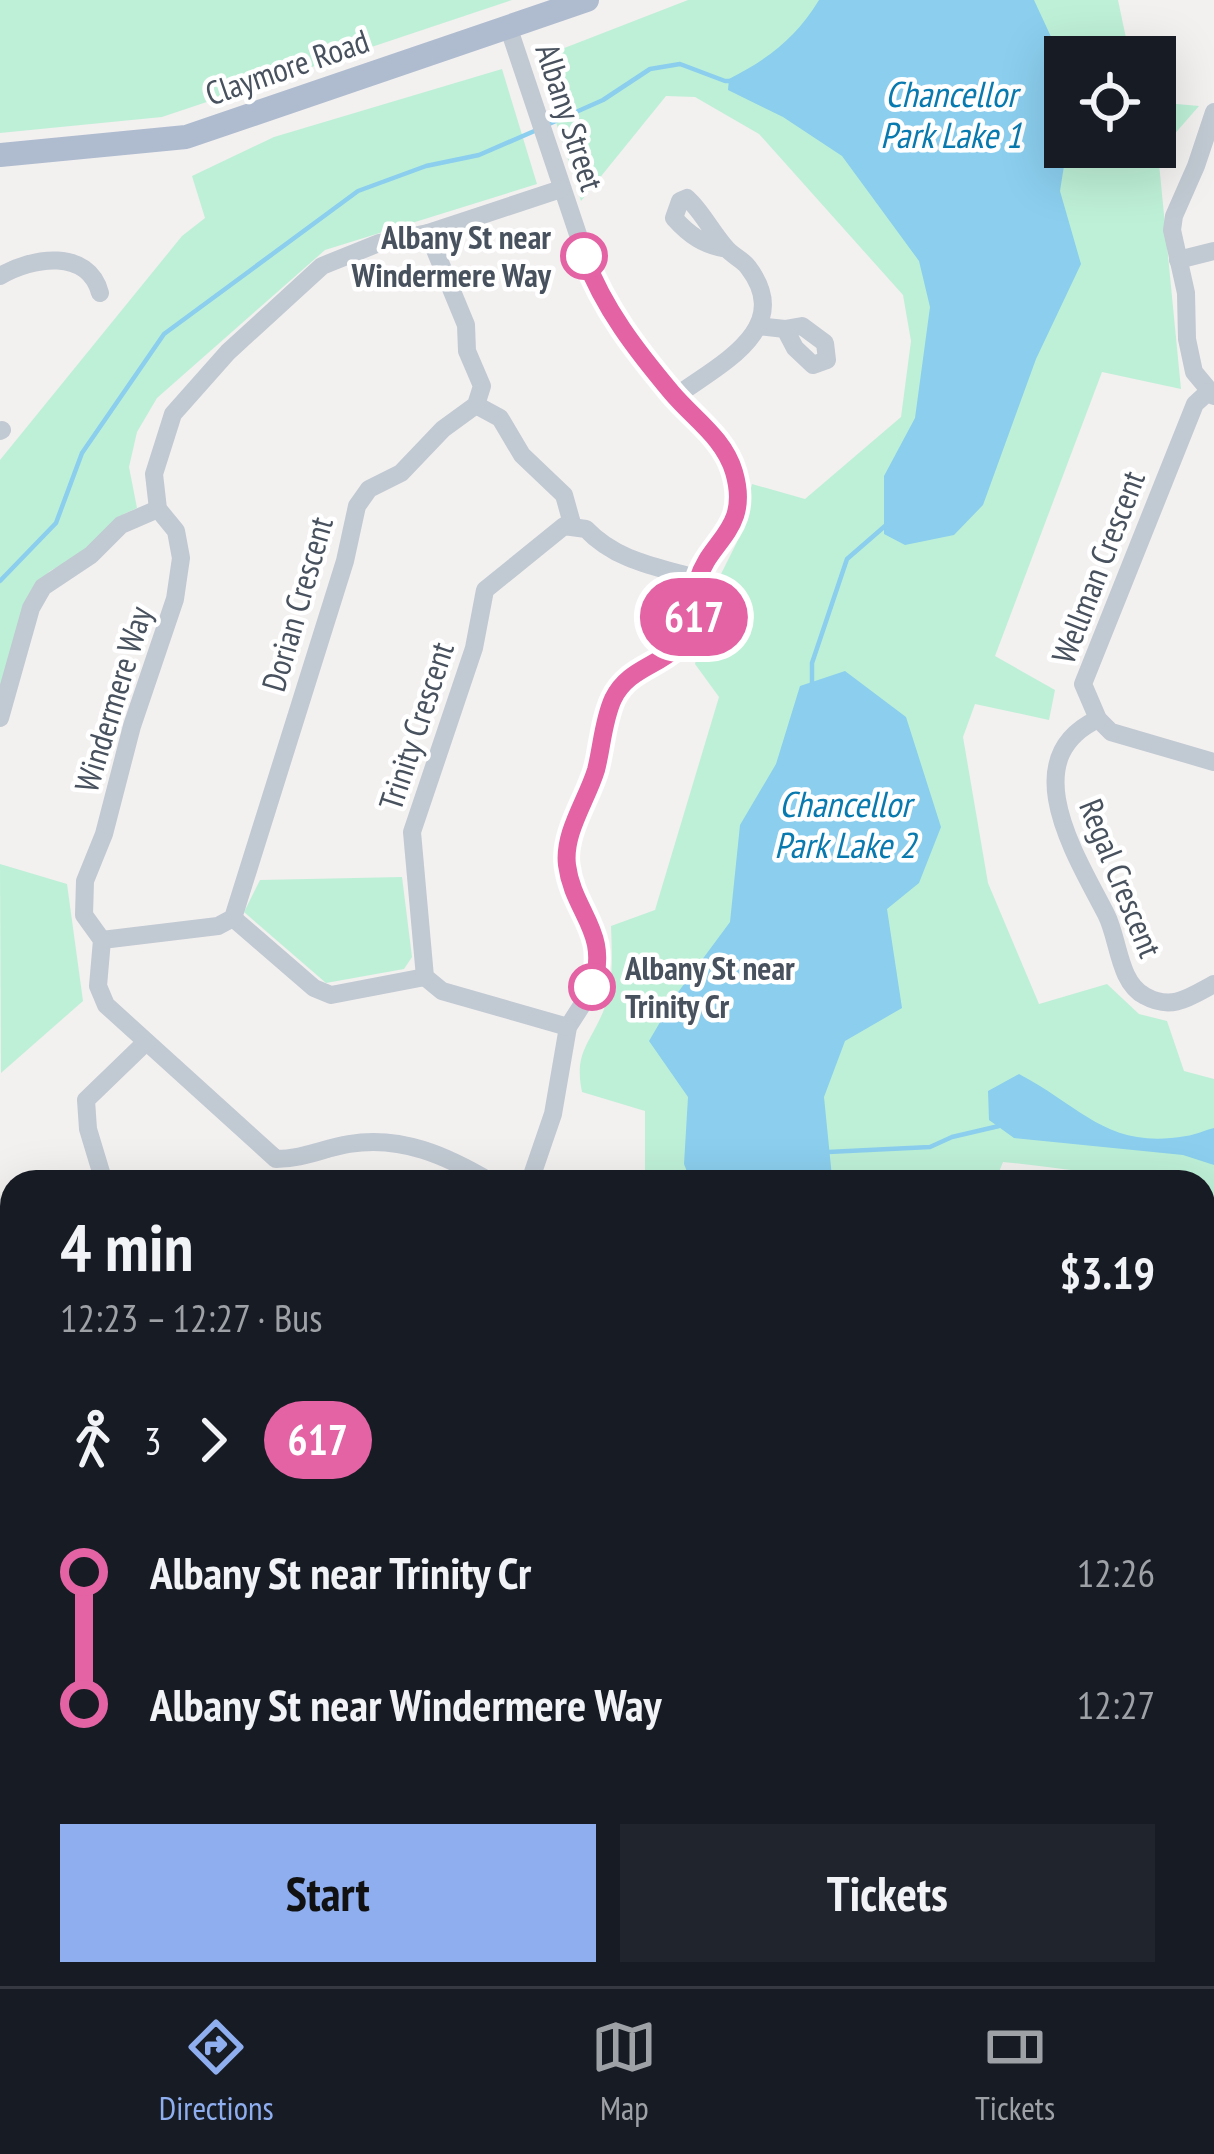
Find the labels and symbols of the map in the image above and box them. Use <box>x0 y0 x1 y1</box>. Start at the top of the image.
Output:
street label: Claymore Road <box>199 19 374 115</box>
street label: Albany Street <box>527 38 614 196</box>
water label: Chancellor Park Lake 1 <box>880 70 1022 158</box>
place label: Albany St near Windermere Way <box>351 215 552 296</box>
marker: Albany St near Windermere Way <box>562 234 606 278</box>
street label: Wellman Crescent <box>1041 464 1154 669</box>
street label: Dorian Crescent <box>251 512 342 696</box>
line badge: 617 <box>625 578 763 656</box>
street label: Windermere Way <box>64 600 161 797</box>
street label: Trinity Crescent <box>368 636 463 815</box>
water label: Chancellor Park Lake 2 <box>774 780 918 868</box>
street label: Regal Crescent <box>1070 792 1173 963</box>
place label: Albany St near Trinity Cr <box>624 946 795 1027</box>
marker: Albany St near Trinity Cr <box>570 965 614 1009</box>

